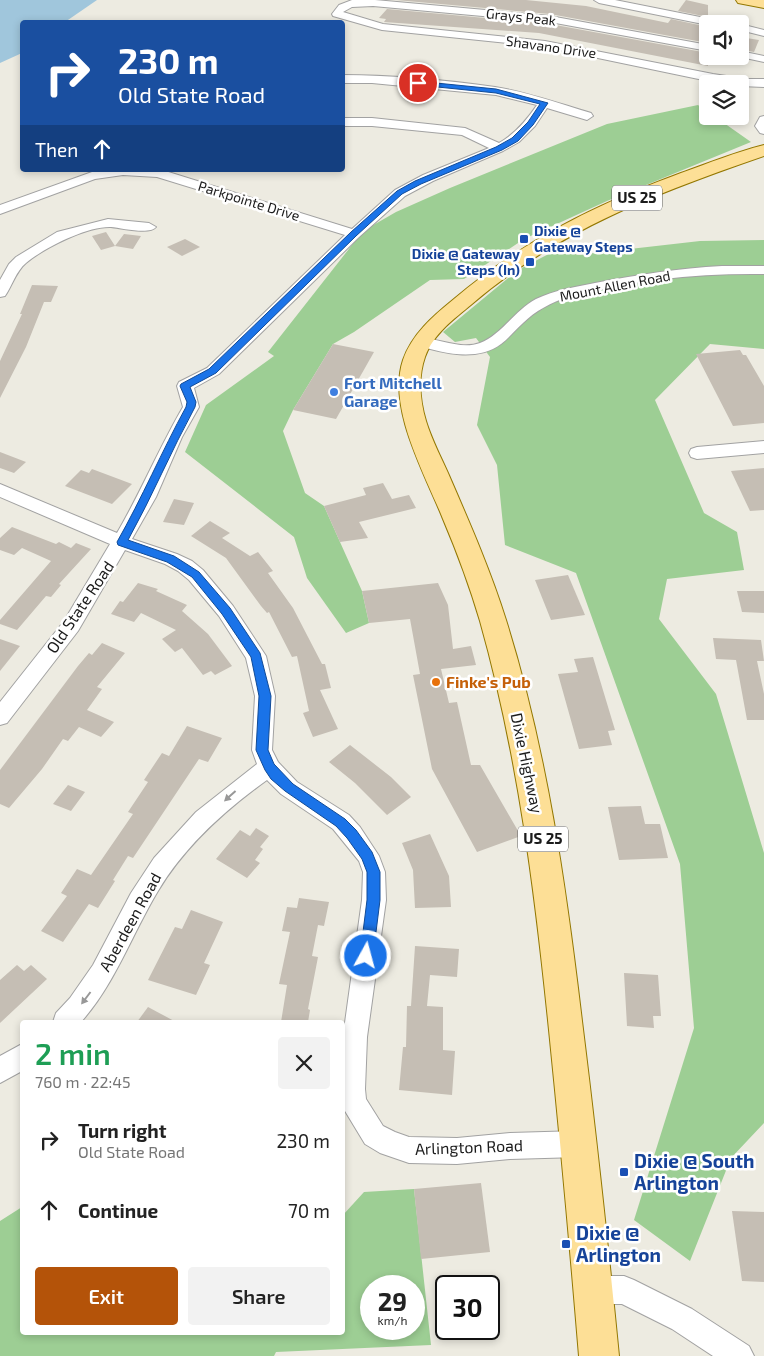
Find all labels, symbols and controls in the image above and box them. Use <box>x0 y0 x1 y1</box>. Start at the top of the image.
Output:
street label: Grays Peak <box>485 4 557 29</box>
map controls <box>699 15 749 125</box>
button: sound <box>699 15 749 65</box>
street label: Shavano Drive <box>505 32 597 61</box>
text: 230 m <box>118 39 219 81</box>
icon: right <box>35 40 100 105</box>
pin <box>397 62 439 104</box>
icon: arrive <box>404 69 432 97</box>
button: layers <box>699 75 749 125</box>
text: Old State Road <box>118 81 265 107</box>
icon: ahead <box>88 135 116 163</box>
text: Then <box>35 138 78 161</box>
street label: Parkpointe Drive <box>196 177 302 224</box>
road number: US 25 <box>612 186 662 210</box>
place label: Dixie @ Gateway Steps <box>534 222 633 255</box>
marker: Dixie @ Gateway Steps <box>518 233 530 245</box>
place label: Dixie @ Gateway Steps (In) <box>412 245 520 278</box>
marker: Dixie @ Gateway Steps (In) <box>524 256 536 268</box>
street label: Mount Allen Road <box>558 266 672 305</box>
place label: Fort Mitchell Garage <box>344 373 443 410</box>
marker: Fort Mitchell Garage <box>328 386 340 398</box>
street label: Old State Road <box>42 557 117 656</box>
place label: Finke's Pub <box>446 672 531 691</box>
marker: Finke's Pub <box>430 676 442 688</box>
street label: Dixie Highway <box>508 711 548 815</box>
one-way arrow <box>224 790 236 802</box>
road number: US 25 <box>518 826 568 852</box>
street label: Aberdeen Road <box>95 869 165 974</box>
position arrow <box>339 929 391 981</box>
one-way arrow <box>81 991 92 1004</box>
text: 2 min <box>35 1035 111 1071</box>
button: close <box>278 1037 330 1089</box>
text: 760 m · 22:45 <box>35 1072 131 1091</box>
text: Turn right <box>78 1119 166 1142</box>
icon: right <box>35 1126 63 1154</box>
text: 230 m <box>276 1129 330 1152</box>
street label: Arlington Road <box>415 1135 523 1158</box>
text: Old State Road <box>78 1142 185 1161</box>
place label: Dixie @ South Arlington <box>634 1149 754 1194</box>
marker: Dixie @ South Arlington <box>618 1166 630 1178</box>
icon: ahead <box>35 1196 63 1224</box>
text: Continue <box>78 1199 158 1222</box>
text: 70 m <box>288 1199 330 1222</box>
place label: Dixie @ Arlington <box>576 1221 661 1266</box>
marker: Dixie @ Arlington <box>560 1238 572 1250</box>
button: Exit <box>35 1267 178 1325</box>
button: Share <box>188 1267 330 1325</box>
speed limit sign: 30 <box>435 1275 500 1340</box>
text: 29 <box>378 1286 407 1316</box>
text: km/h <box>378 1313 407 1327</box>

